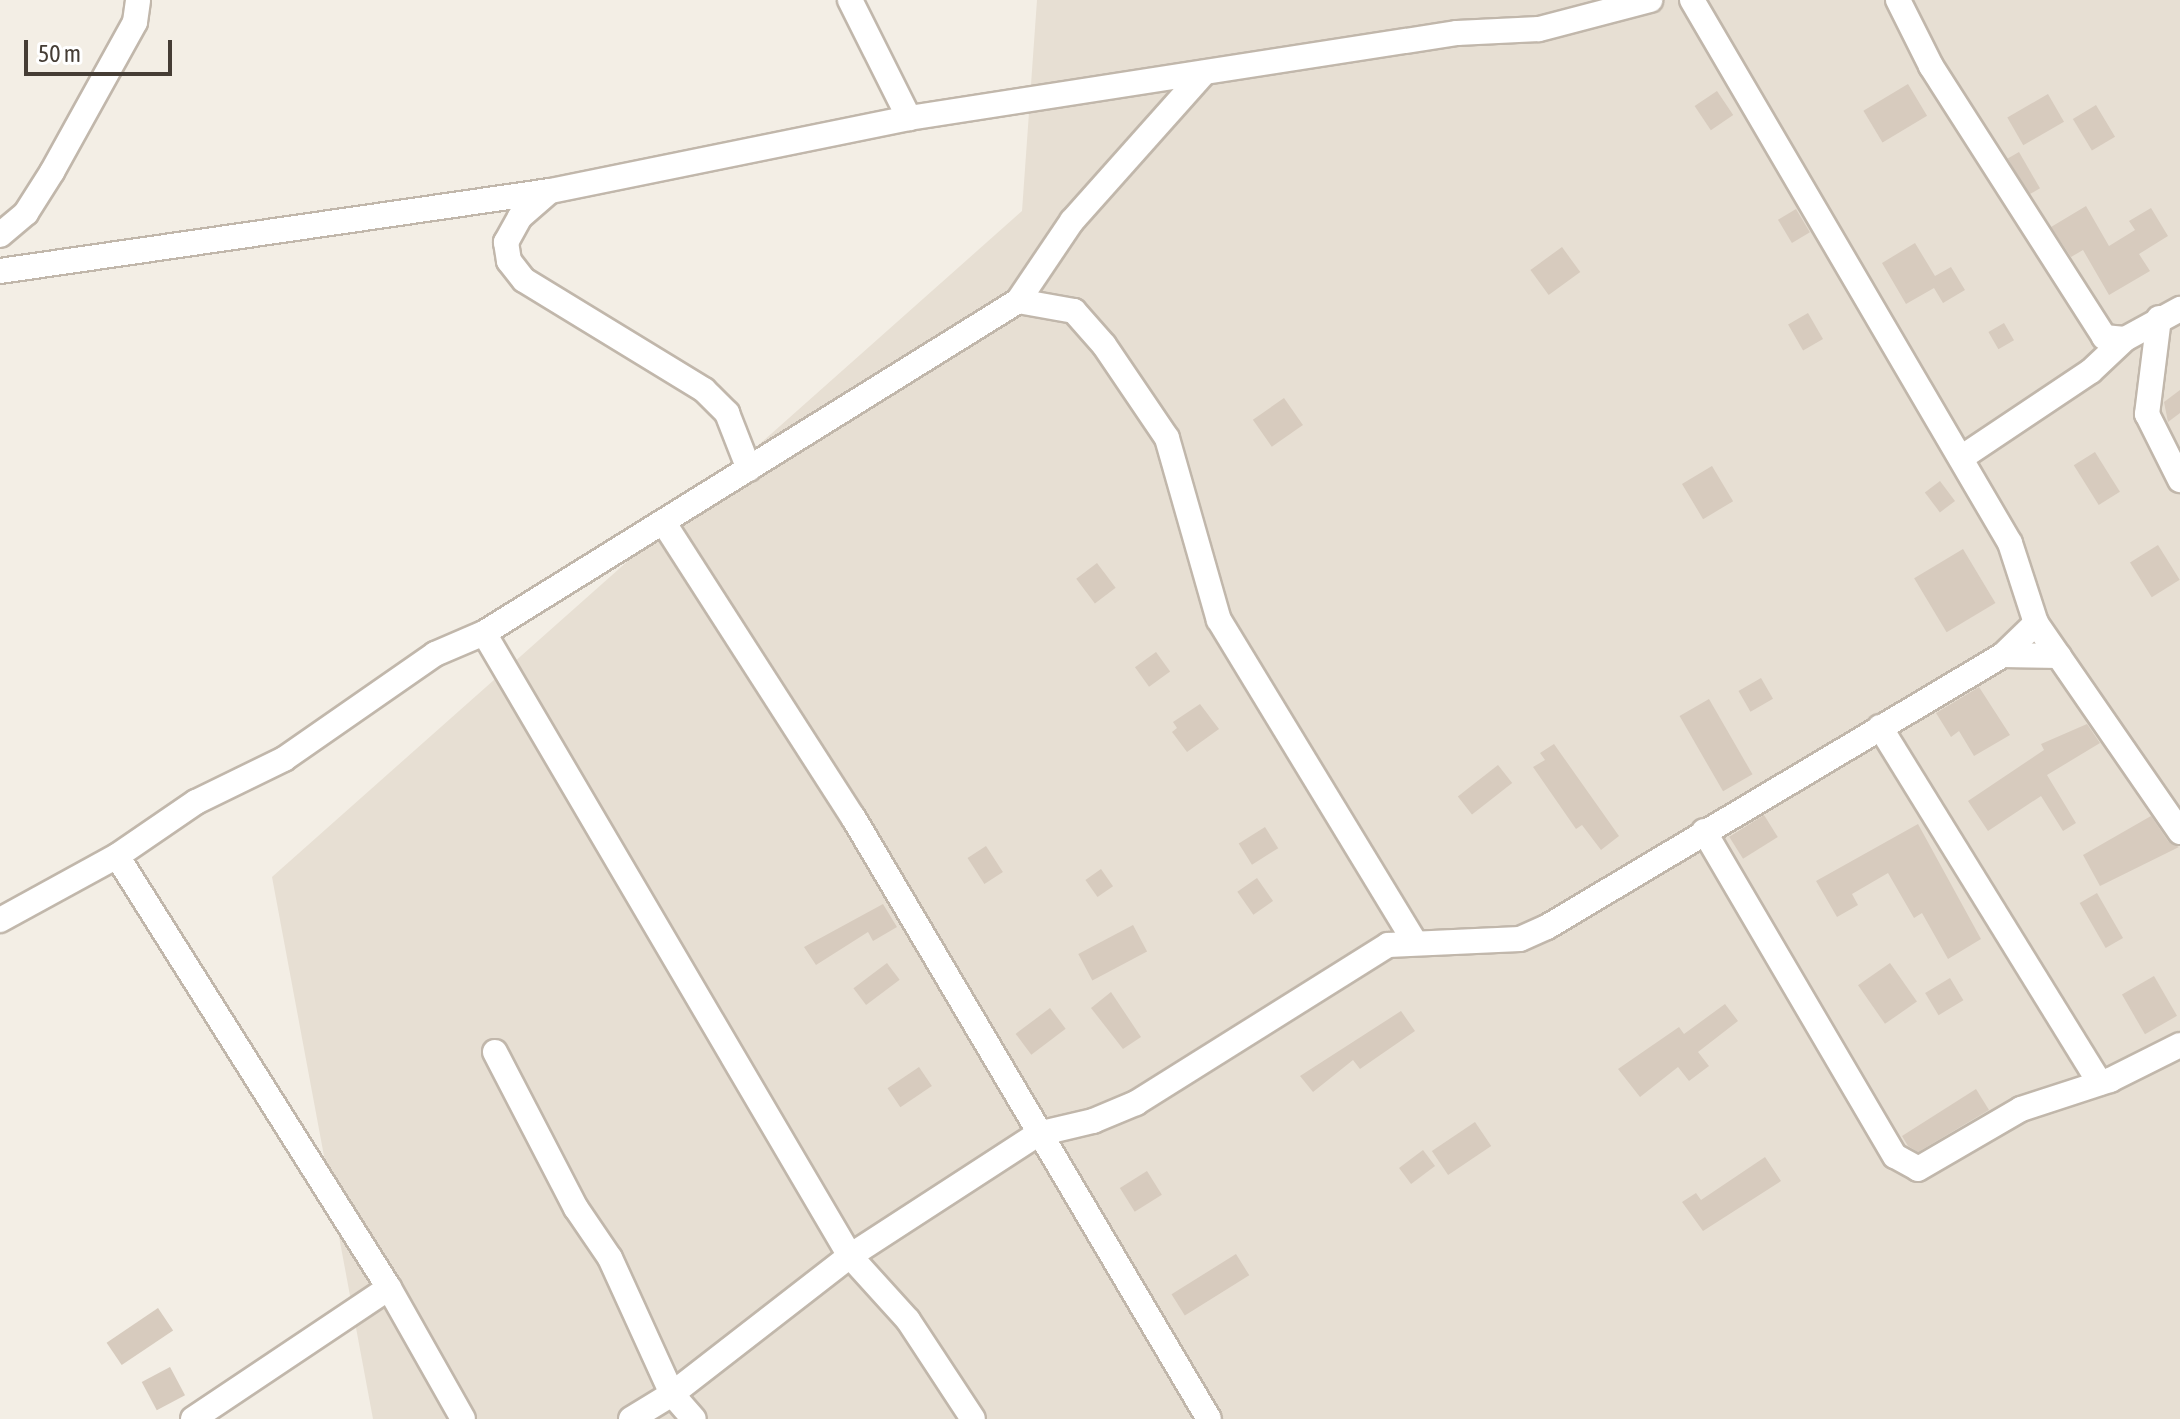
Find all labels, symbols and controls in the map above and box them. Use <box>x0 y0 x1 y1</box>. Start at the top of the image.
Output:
scale bar <box>28 24 176 74</box>
text: 50 m <box>38 40 81 67</box>

